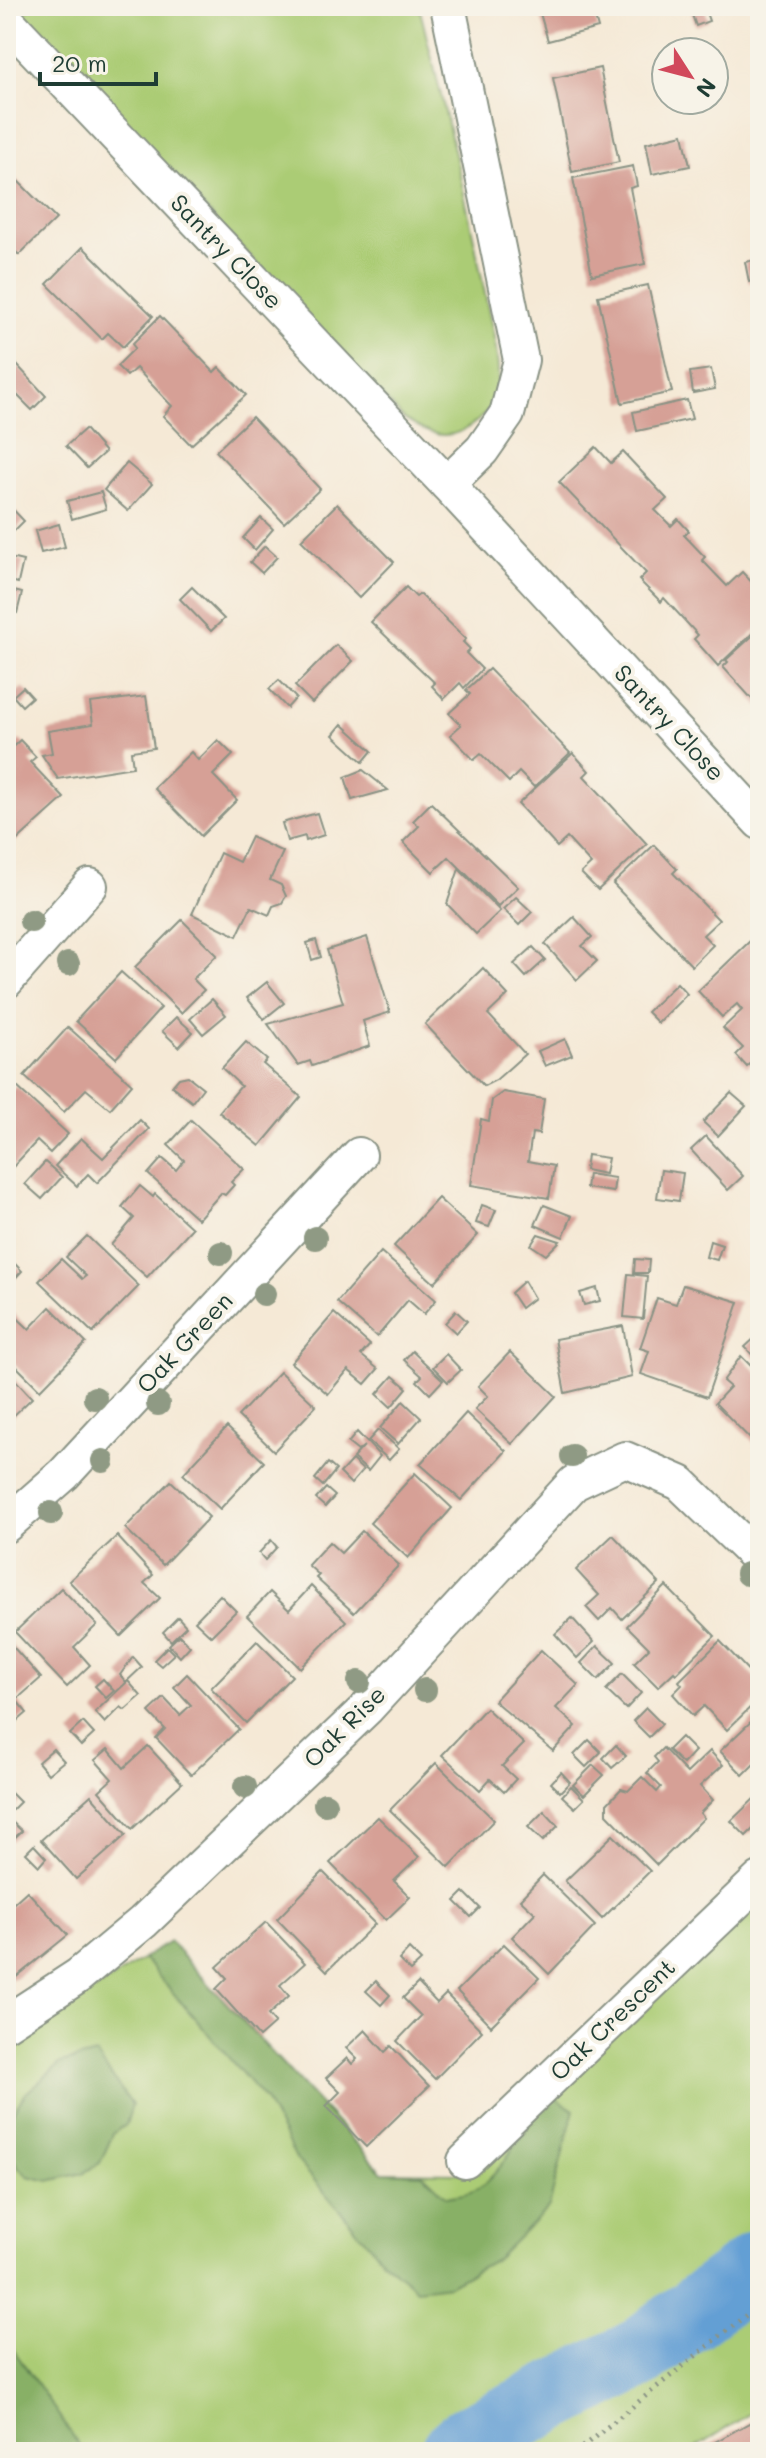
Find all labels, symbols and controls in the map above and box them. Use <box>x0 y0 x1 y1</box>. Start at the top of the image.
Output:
scale bar <box>40 36 156 86</box>
north arrow <box>650 36 730 116</box>
text: 20 m <box>52 47 107 78</box>
text: N <box>690 73 723 103</box>
street label: Santry Close <box>164 187 290 315</box>
street label: Santry Close <box>608 657 732 787</box>
street label: Oak Green <box>129 1285 239 1399</box>
street label: Oak Rise <box>296 1678 392 1774</box>
street label: Oak Crescent <box>543 1951 681 2087</box>

